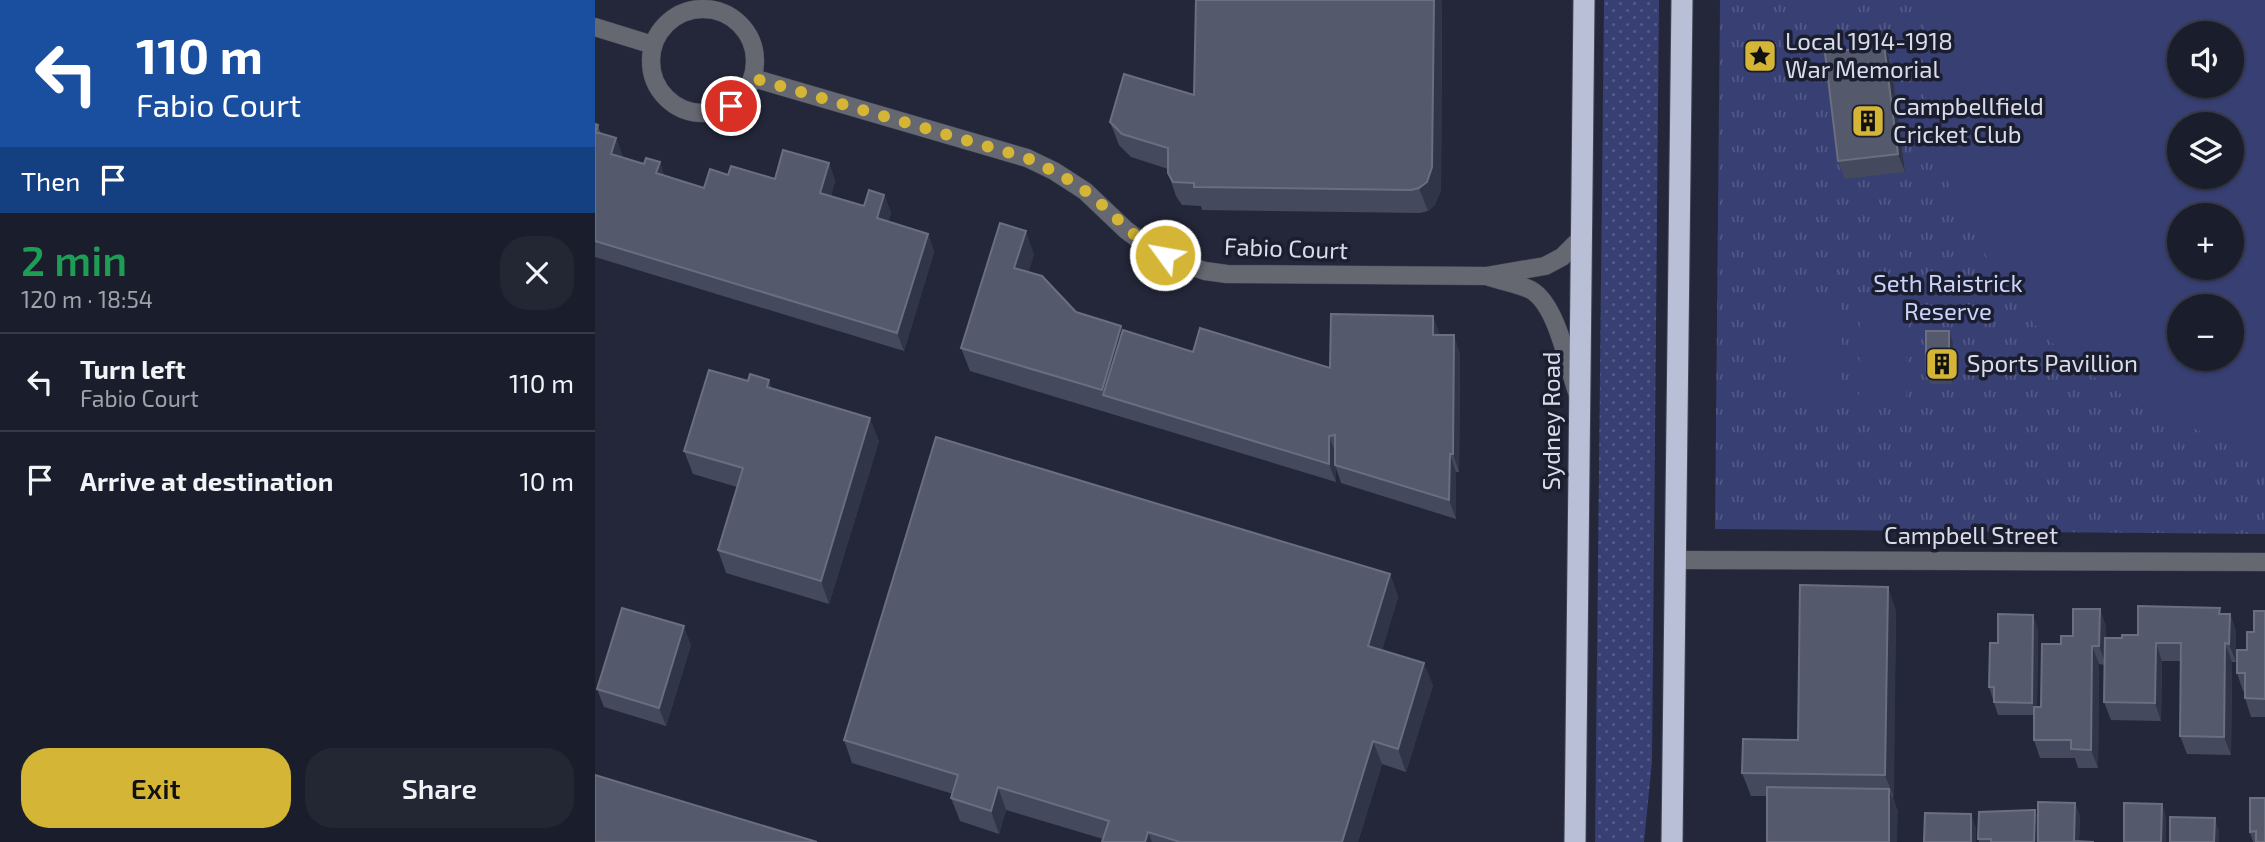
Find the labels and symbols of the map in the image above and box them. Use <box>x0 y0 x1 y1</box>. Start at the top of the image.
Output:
place label: Local 1914-1918 War Memorial <box>1785 26 1953 83</box>
place icon: Local 1914-1918 War Memorial <box>1741 37 1779 75</box>
pin <box>701 76 761 136</box>
place label: Campbellfield Cricket Club <box>1893 91 2044 148</box>
building icon: Campbellfield Cricket Club <box>1849 102 1887 140</box>
position arrow <box>1128 218 1202 292</box>
street label: Fabio Court <box>1224 231 1348 264</box>
park label: Seth Raistrick Reserve <box>1873 268 2023 325</box>
building icon: Sports Pavillion <box>1923 345 1961 383</box>
place label: Sports Pavillion <box>1967 348 2138 377</box>
street label: Sydney Road <box>1536 351 1565 491</box>
street label: Campbell Street <box>1884 520 2058 549</box>

